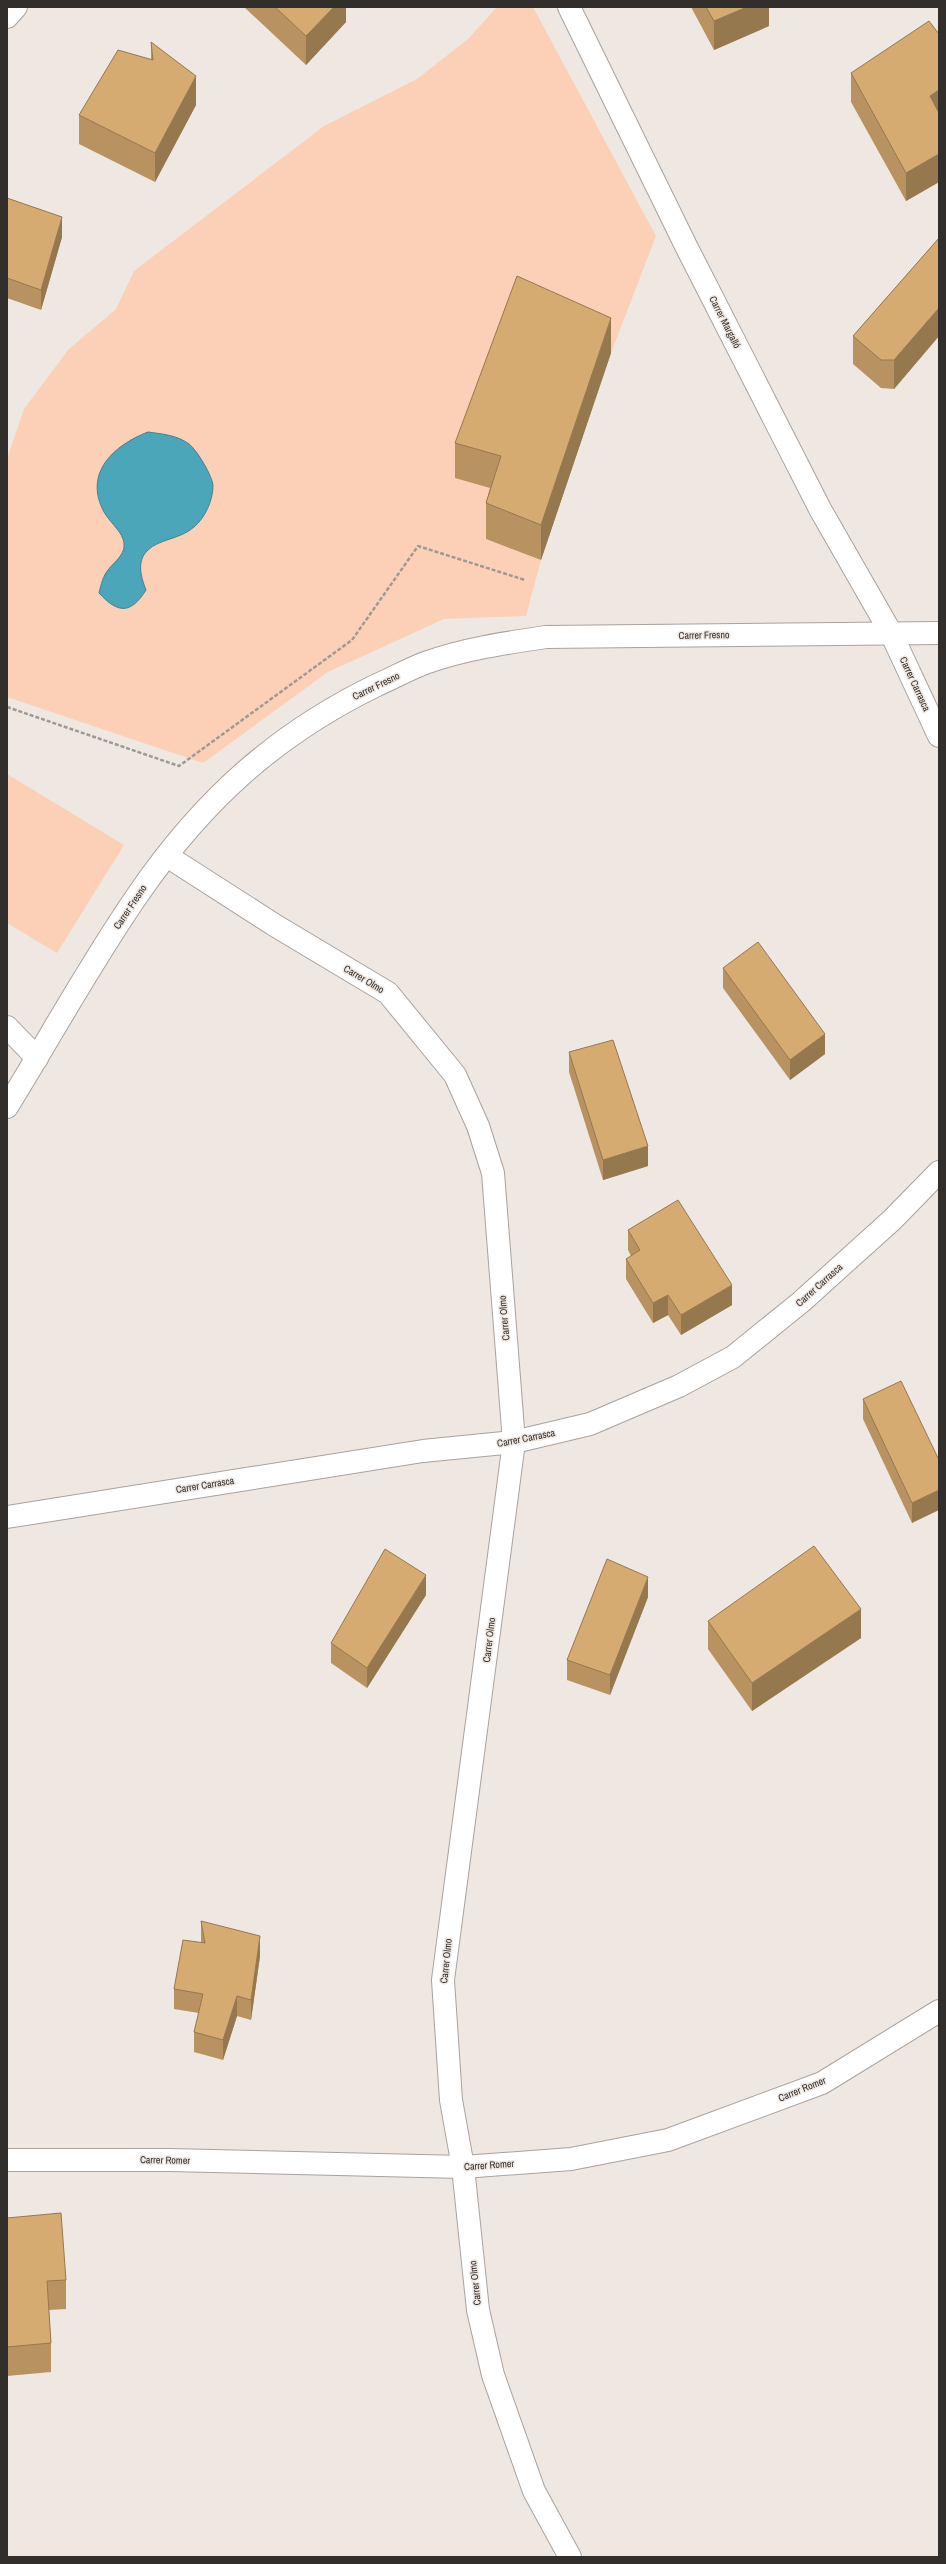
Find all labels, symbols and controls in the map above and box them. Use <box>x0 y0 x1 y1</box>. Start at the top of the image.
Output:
street label: Carrer Margalló <box>706 294 744 351</box>
street label: Carrer Fresno <box>678 628 730 642</box>
street label: Carrer Carrasca <box>897 655 933 714</box>
street label: Carrer Fresno <box>350 669 402 703</box>
street label: Carrer Fresno <box>110 882 150 932</box>
street label: Carrer Olmo <box>341 962 387 996</box>
street label: Carrer Carrasca <box>793 1260 846 1309</box>
street label: Carrer Olmo <box>496 1295 512 1341</box>
street label: Carrer Carrasca <box>496 1426 557 1450</box>
street label: Carrer Carrasca <box>175 1474 235 1496</box>
street label: Carrer Olmo <box>480 1616 498 1663</box>
street label: Carrer Olmo <box>437 1937 455 1984</box>
street label: Carrer Romer <box>776 2073 828 2104</box>
street label: Carrer Romer <box>140 2153 190 2167</box>
street label: Carrer Romer <box>464 2157 515 2173</box>
street label: Carrer Olmo <box>466 2259 484 2306</box>

